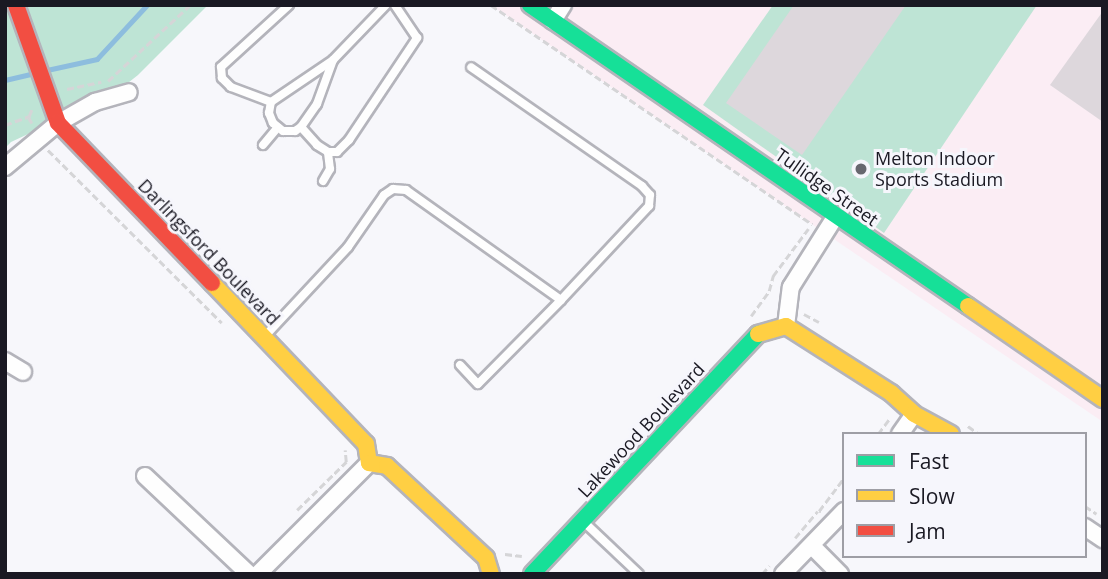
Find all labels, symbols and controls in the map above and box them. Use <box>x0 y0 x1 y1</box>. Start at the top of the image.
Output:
street label: Tullidge Street <box>771 144 883 230</box>
place label: Melton Indoor Sports Stadium <box>875 148 1003 190</box>
marker: Melton Indoor Sports Stadium <box>853 161 869 177</box>
street label: Darlingsford Boulevard <box>134 175 284 329</box>
street label: Lakewood Boulevard <box>573 358 709 502</box>
legend <box>842 432 1087 558</box>
text: Fast <box>909 447 949 475</box>
text: Slow <box>909 482 955 510</box>
text: Jam <box>909 517 946 545</box>

